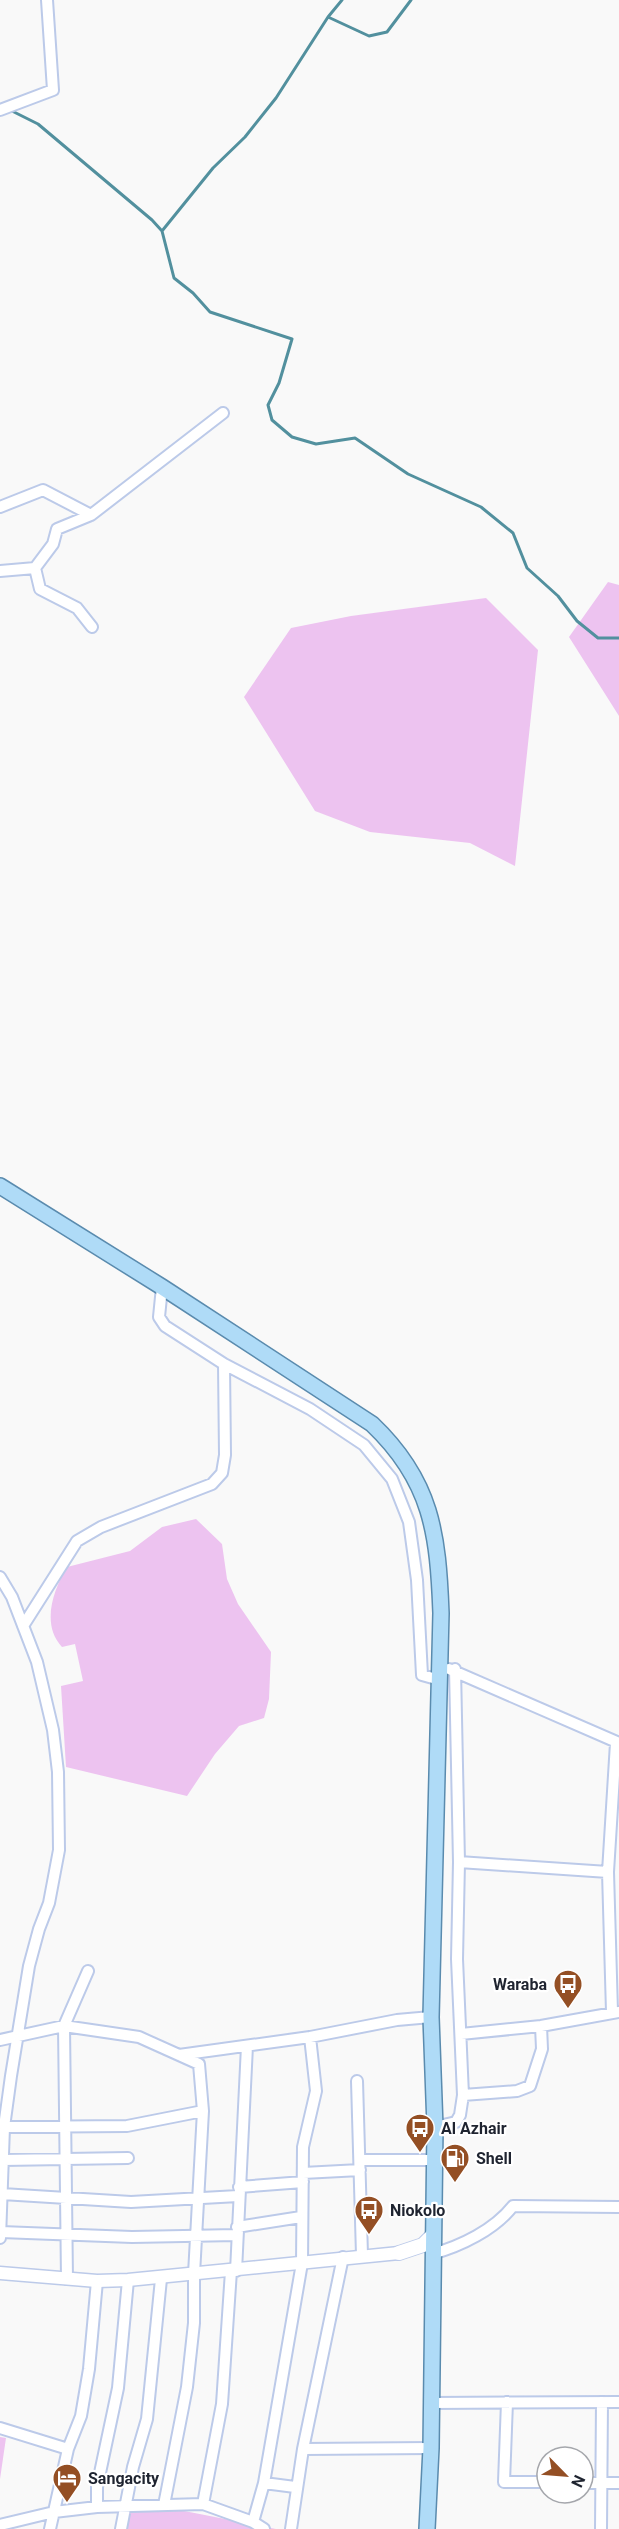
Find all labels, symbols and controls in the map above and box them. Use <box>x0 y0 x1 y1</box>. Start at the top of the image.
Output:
bus stop icon: Waraba <box>552 1968 584 2010</box>
place label: Waraba <box>493 1975 547 1994</box>
bus stop icon: Al Azhair <box>404 2112 436 2154</box>
place label: Al Azhair <box>441 2119 507 2138</box>
fuel station icon: Shell <box>439 2142 471 2184</box>
place label: Shell <box>476 2149 512 2168</box>
bus stop icon: Niokolo <box>353 2194 385 2236</box>
place label: Niokolo <box>390 2201 445 2220</box>
north arrow <box>535 2445 595 2505</box>
hotel icon: Sangacity <box>51 2462 83 2504</box>
place label: Sangacity <box>88 2469 160 2488</box>
text: N <box>567 2472 589 2490</box>

